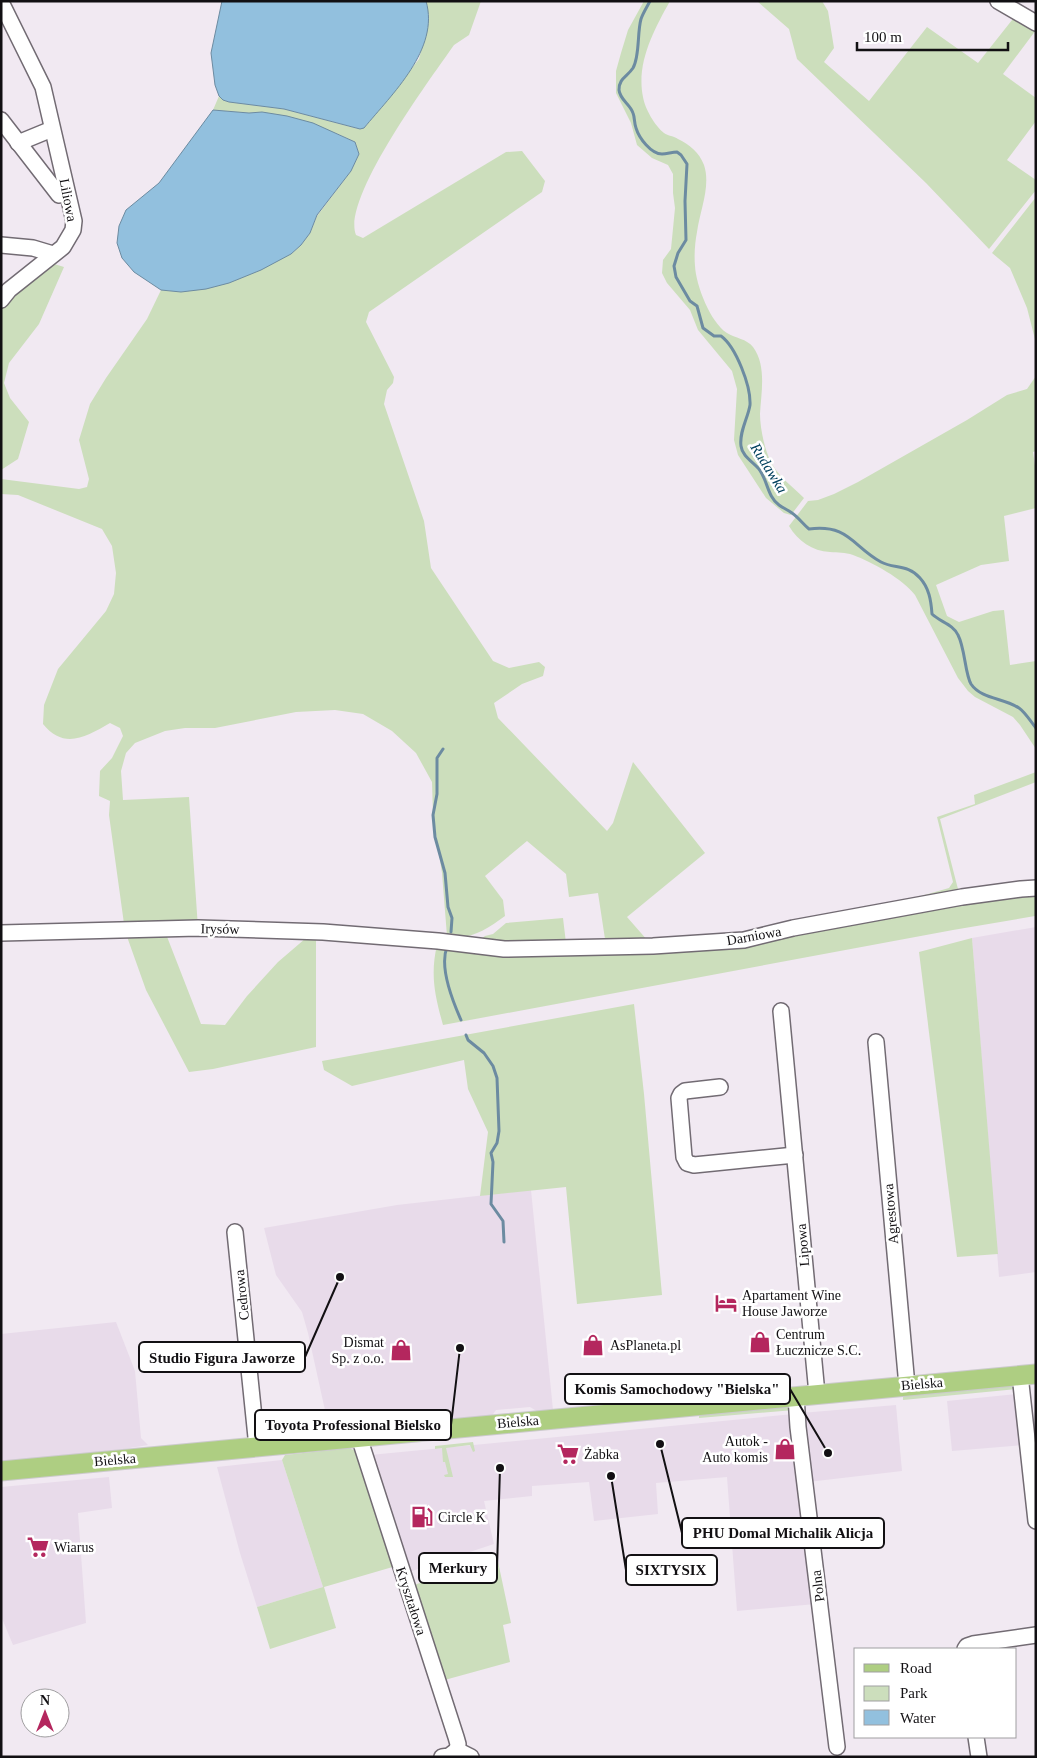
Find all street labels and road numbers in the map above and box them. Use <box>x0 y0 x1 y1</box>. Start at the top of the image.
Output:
street label: Liliowa <box>56 177 80 224</box>
street label: Irysów <box>200 921 240 937</box>
street label: Darniowa <box>726 924 783 948</box>
street label: Agrestowa <box>881 1182 901 1245</box>
street label: Lipowa <box>794 1222 812 1267</box>
street label: Cedrowa <box>232 1268 252 1321</box>
street label: Bielska <box>900 1375 944 1393</box>
street label: Bielska <box>496 1413 540 1431</box>
street label: Bielska <box>93 1451 137 1469</box>
street label: Kryształowa <box>393 1565 429 1638</box>
street label: Polna <box>809 1568 827 1603</box>

